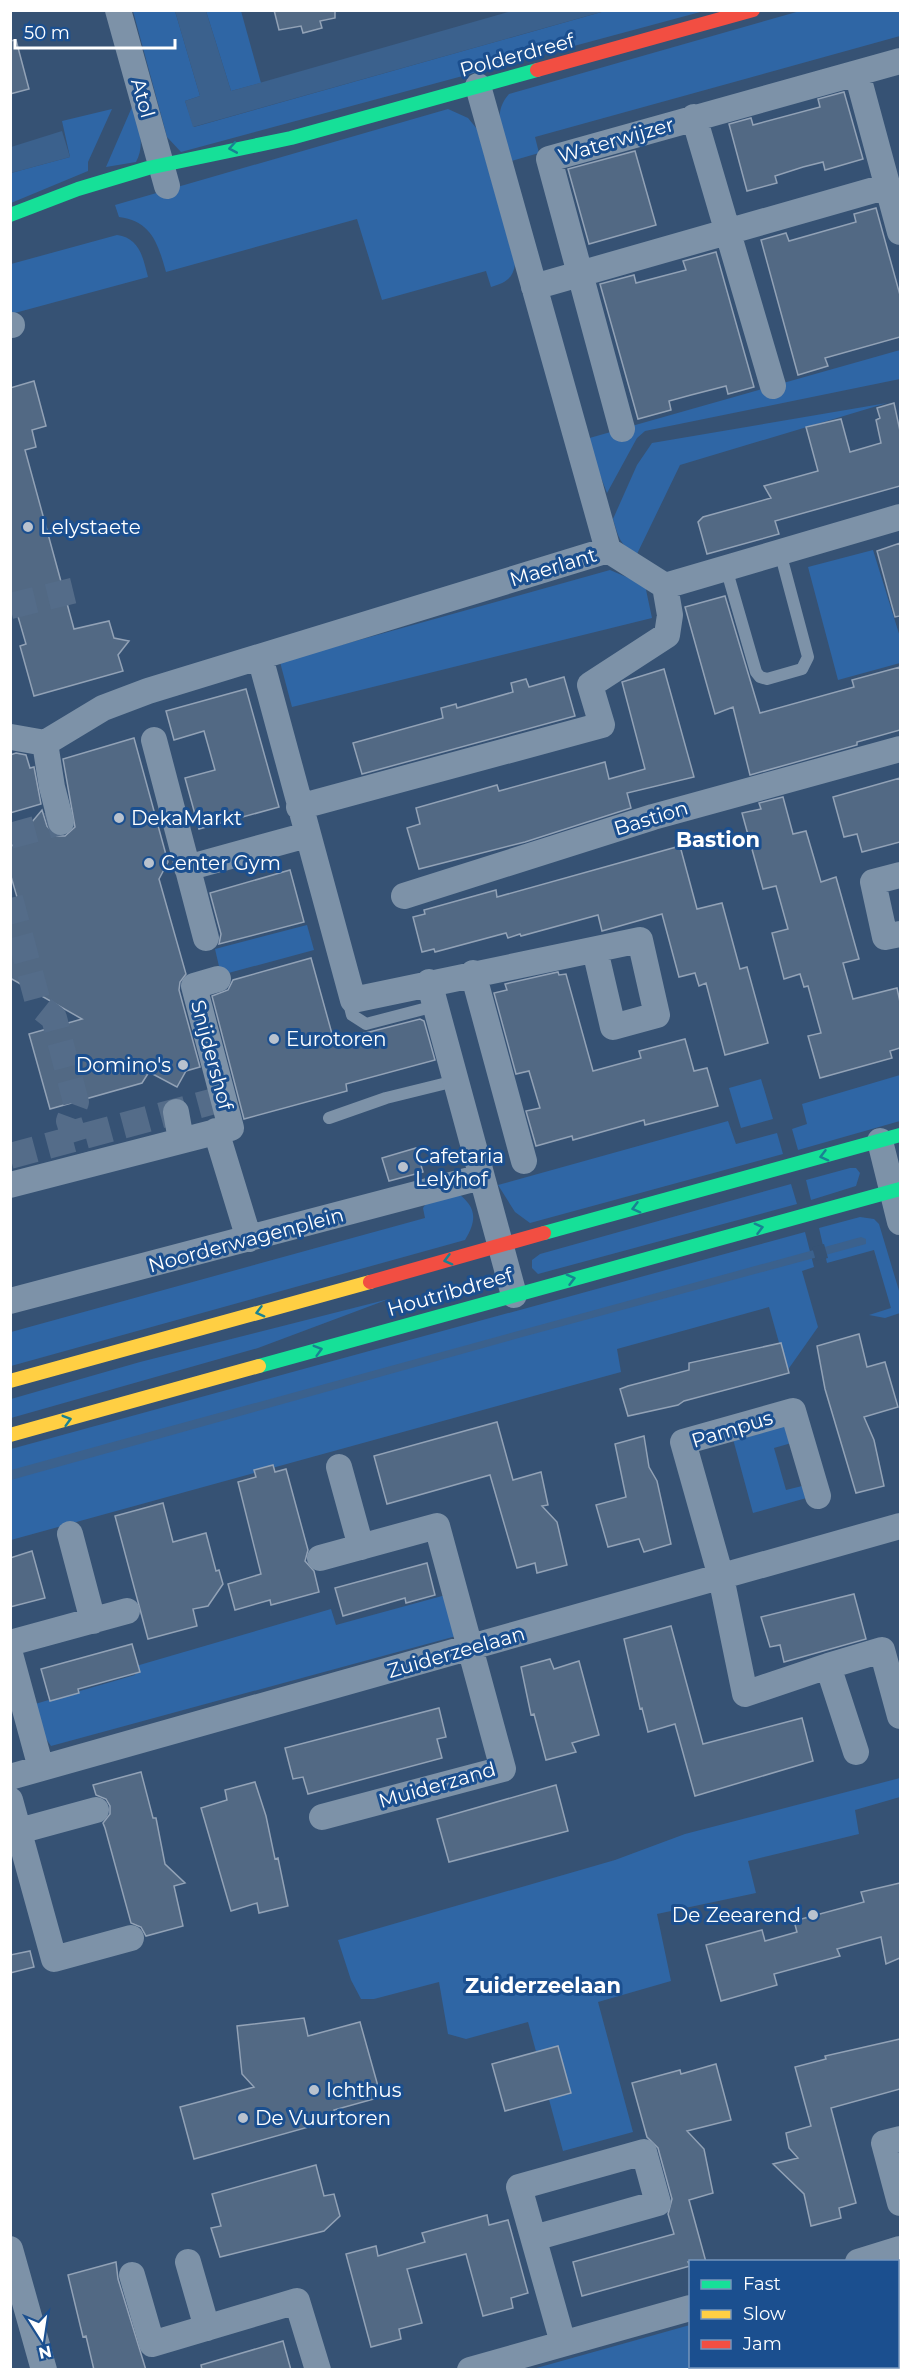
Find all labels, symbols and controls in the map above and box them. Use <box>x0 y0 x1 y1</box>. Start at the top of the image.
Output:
scale bar <box>15 12 176 50</box>
text: 50 m <box>24 22 70 44</box>
street label: Polderdreef <box>457 28 578 82</box>
street label: Atol <box>126 76 160 120</box>
street label: Waterwijzer <box>555 112 677 168</box>
one-way arrow <box>228 141 238 154</box>
place label: Lelystaete <box>40 515 141 539</box>
marker: Lelystaete <box>21 520 35 534</box>
street label: Maerlant <box>507 542 599 592</box>
street label: Bastion <box>611 795 691 841</box>
place label: DekaMarkt <box>131 806 242 830</box>
marker: DekaMarkt <box>112 811 126 825</box>
district label: Bastion <box>676 827 760 852</box>
place label: Center Gym <box>161 851 281 875</box>
marker: Center Gym <box>142 856 156 870</box>
street label: Snijdershof <box>186 997 239 1114</box>
place label: Eurotoren <box>286 1027 387 1051</box>
marker: Eurotoren <box>267 1032 281 1046</box>
place label: Domino's <box>76 1053 171 1077</box>
marker: Domino's <box>176 1058 190 1072</box>
place label: Cafetaria Lelyhof <box>415 1144 504 1191</box>
one-way arrow <box>819 1149 829 1162</box>
marker: Cafetaria Lelyhof <box>396 1160 410 1174</box>
one-way arrow <box>631 1201 641 1214</box>
street label: Noorderwagenplein <box>146 1202 346 1278</box>
one-way arrow <box>754 1222 764 1235</box>
one-way arrow <box>443 1253 453 1266</box>
street label: Houtribdreef <box>384 1262 517 1321</box>
one-way arrow <box>565 1274 576 1286</box>
one-way arrow <box>255 1305 265 1318</box>
one-way arrow <box>313 1344 323 1357</box>
street label: Pampus <box>688 1405 776 1453</box>
one-way arrow <box>62 1414 72 1427</box>
street label: Zuiderzeelaan <box>384 1621 528 1683</box>
street label: Muiderzand <box>376 1757 498 1813</box>
place label: De Zeearend <box>672 1903 801 1927</box>
marker: De Zeearend <box>806 1908 820 1922</box>
district label: Zuiderzeelaan <box>465 1973 621 1998</box>
place label: Ichthus <box>326 2078 402 2102</box>
marker: Ichthus <box>307 2083 321 2097</box>
place label: De Vuurtoren <box>255 2106 391 2130</box>
marker: De Vuurtoren <box>236 2111 250 2125</box>
legend <box>689 2260 899 2368</box>
text: Fast <box>743 2273 781 2295</box>
text: Slow <box>743 2303 786 2325</box>
north arrow <box>12 2308 72 2368</box>
text: Jam <box>742 2333 782 2355</box>
text: N <box>37 2342 53 2363</box>

